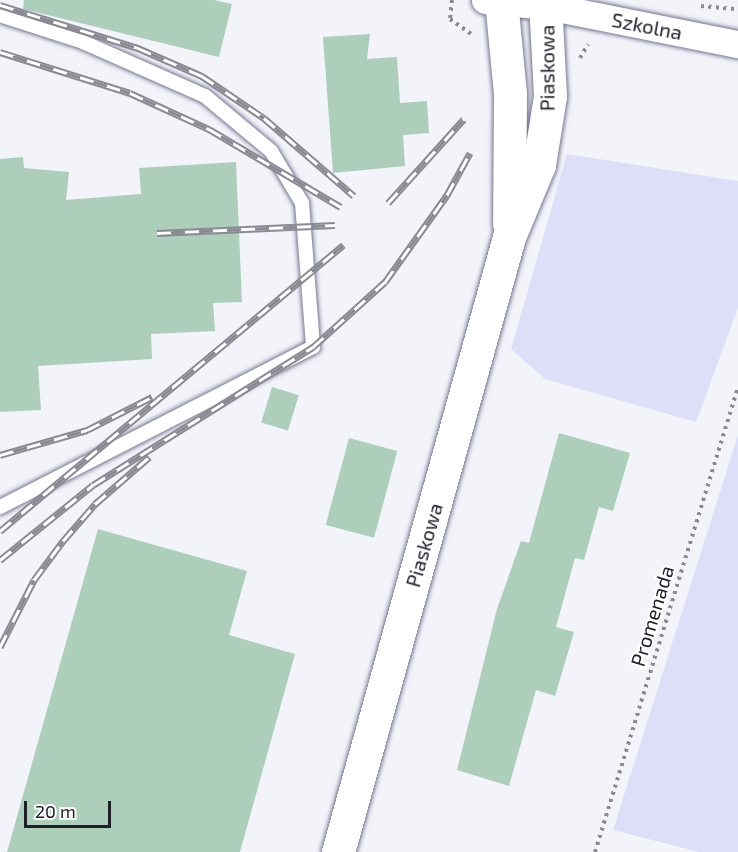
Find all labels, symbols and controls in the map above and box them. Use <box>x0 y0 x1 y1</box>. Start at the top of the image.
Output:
street label: Szkolna <box>610 7 684 45</box>
street label: Piaskowa <box>535 25 559 111</box>
street label: Piaskowa <box>401 500 447 590</box>
street label: Promenada <box>625 563 679 669</box>
scale bar <box>27 789 114 827</box>
text: 20 m <box>35 800 76 822</box>

